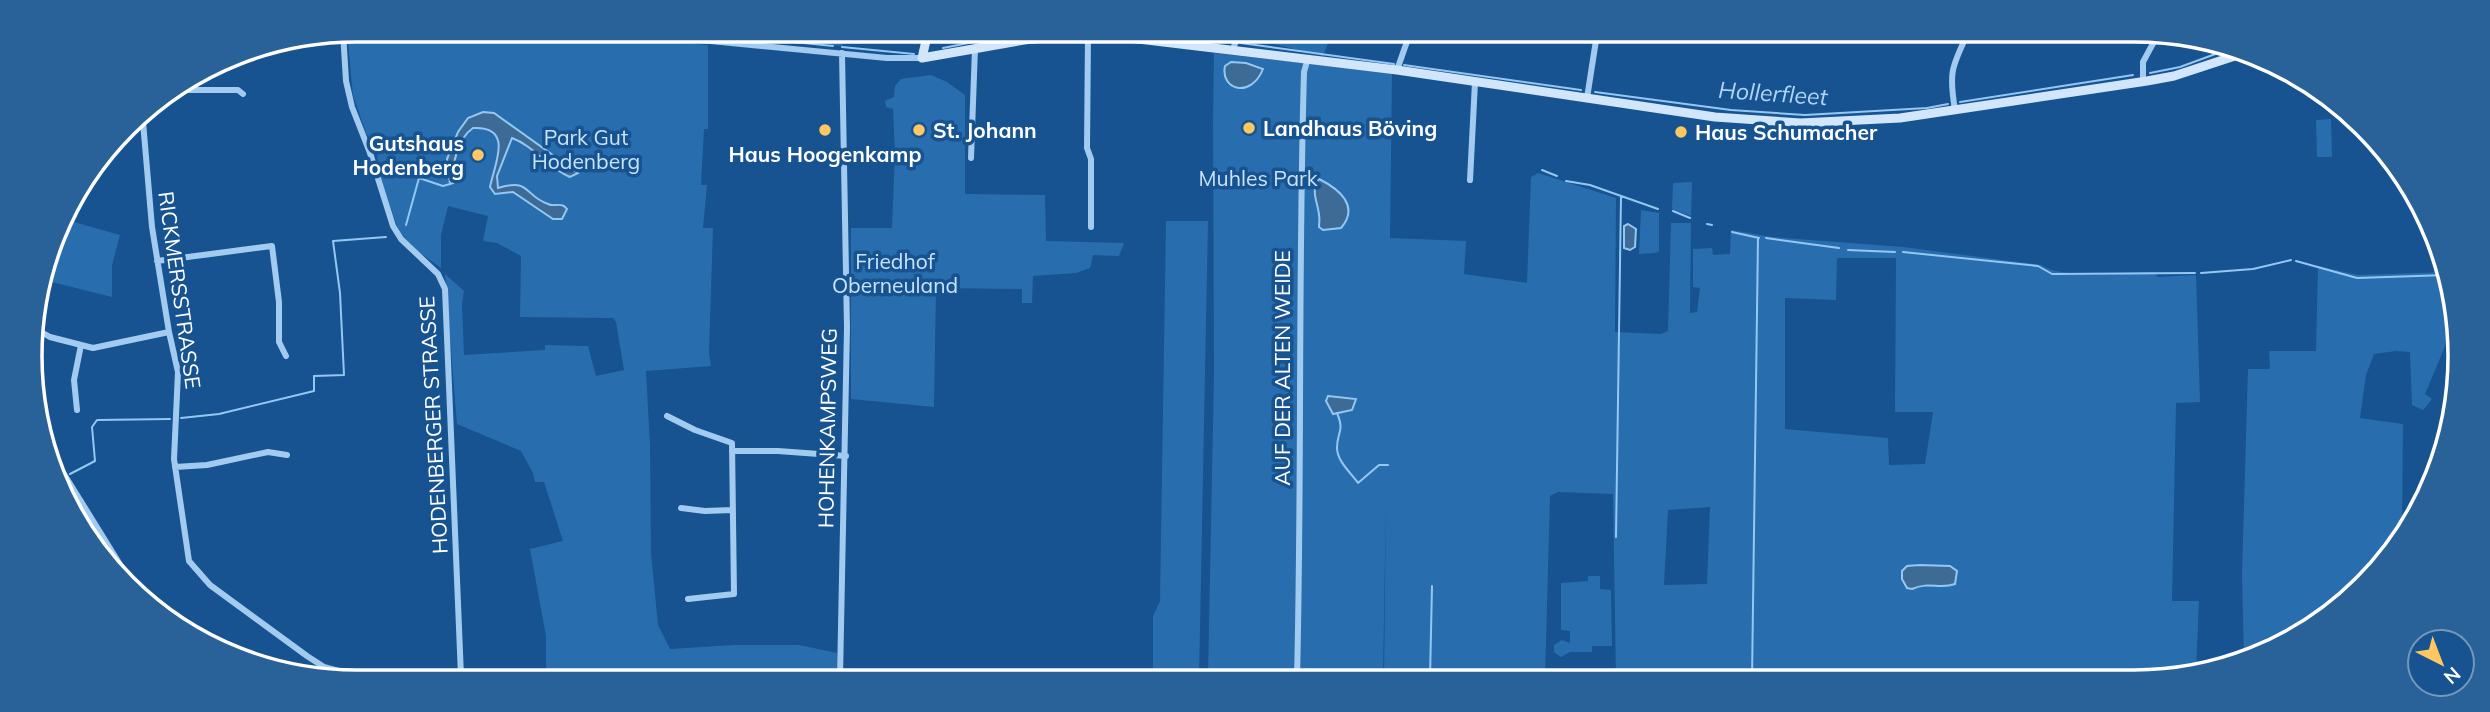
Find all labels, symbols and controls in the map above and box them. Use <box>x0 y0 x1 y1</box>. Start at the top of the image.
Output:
water label: Hollerfleet <box>1717 75 1830 111</box>
place label: Landhaus Böving <box>1263 115 1437 141</box>
place label: St. Johann <box>933 117 1037 143</box>
place label: Haus Schumacher <box>1695 119 1878 145</box>
marker: Landhaus Böving <box>1241 120 1257 136</box>
marker: Haus Hoogenkamp <box>817 122 833 138</box>
marker: St. Johann <box>911 122 927 138</box>
park label: Park Gut Hodenberg <box>532 124 640 174</box>
marker: Haus Schumacher <box>1673 124 1689 140</box>
place label: Gutshaus Hodenberg <box>352 130 464 180</box>
place label: Haus Hoogenkamp <box>729 141 921 167</box>
marker: Gutshaus Hodenberg <box>470 147 486 163</box>
park label: Muhles Park <box>1199 165 1318 191</box>
street label: RICKMERSSTRASSE <box>153 190 207 390</box>
park label: Friedhof Oberneuland <box>832 248 958 298</box>
street label: AUF DER ALTEN WEIDE <box>1269 250 1295 486</box>
street label: HODENBERGER STRASSE <box>413 295 453 555</box>
street label: HOHENKAMPSWEG <box>812 328 842 528</box>
north arrow <box>2406 628 2476 698</box>
text: N <box>2439 662 2466 689</box>

